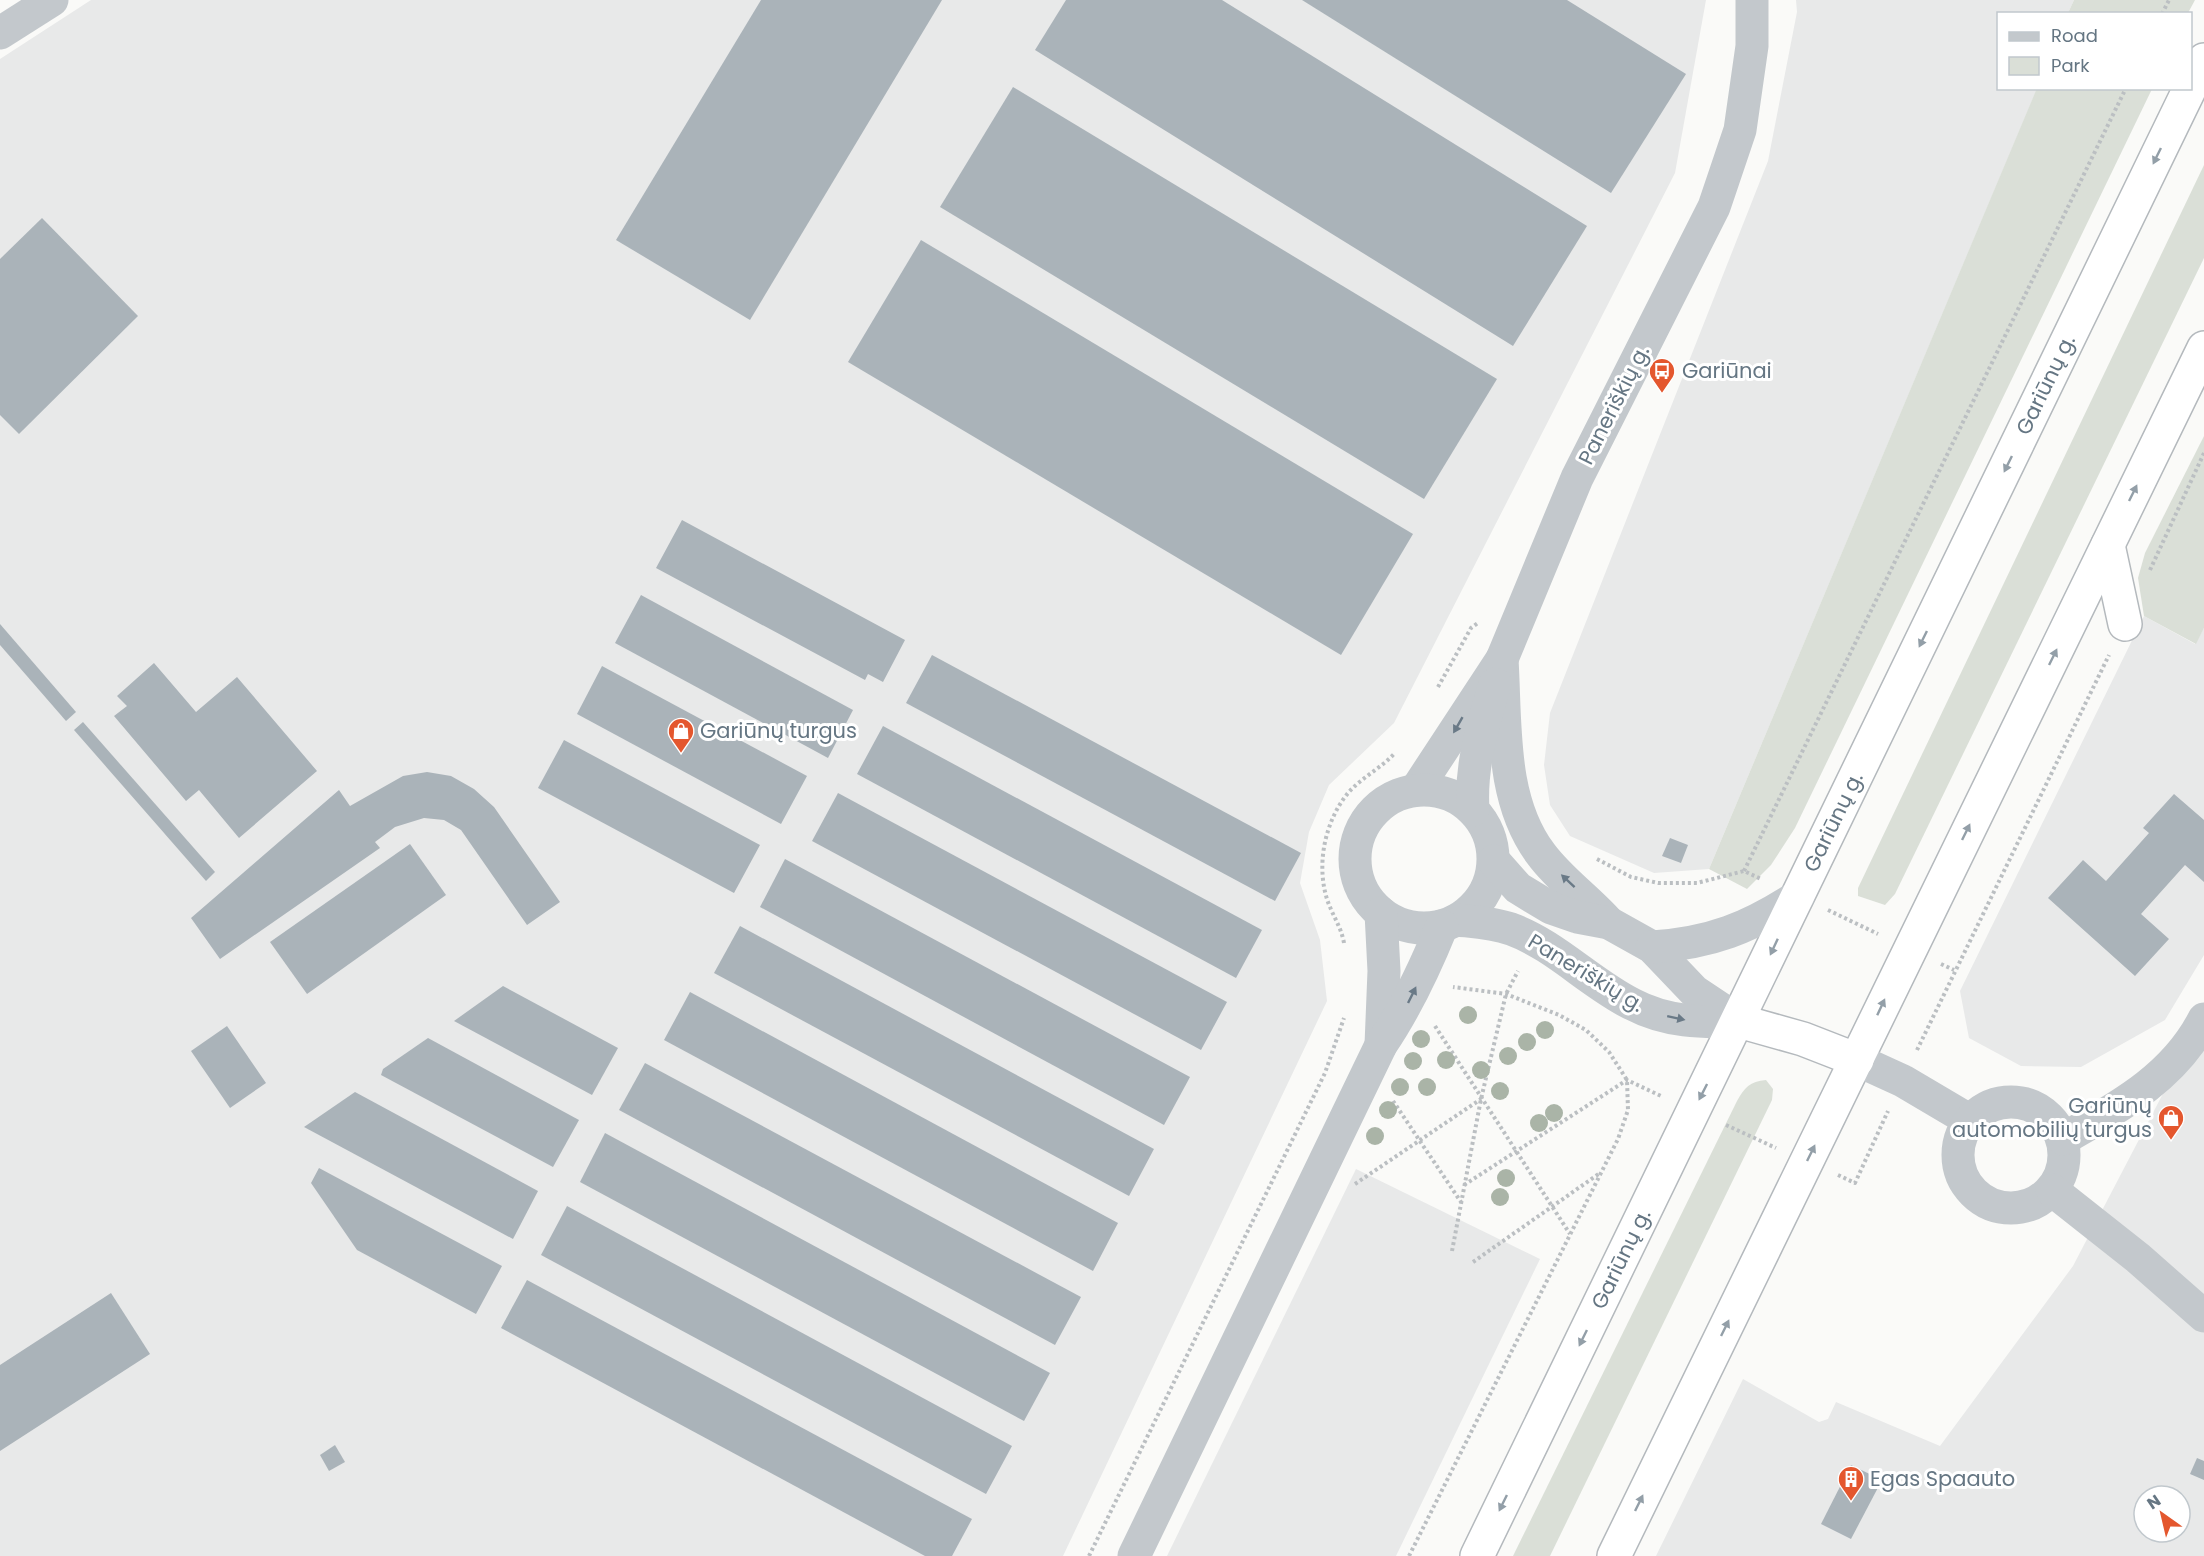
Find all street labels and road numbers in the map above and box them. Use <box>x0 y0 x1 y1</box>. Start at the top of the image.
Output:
street label: Gariūnų g. <box>2009 330 2082 440</box>
street label: Paneriškių g. <box>1571 340 1656 469</box>
street label: Gariūnų g. <box>1796 767 1870 877</box>
street label: Paneriškių g. <box>1523 927 1650 1019</box>
street label: Gariūnų g. <box>1584 1204 1657 1314</box>

